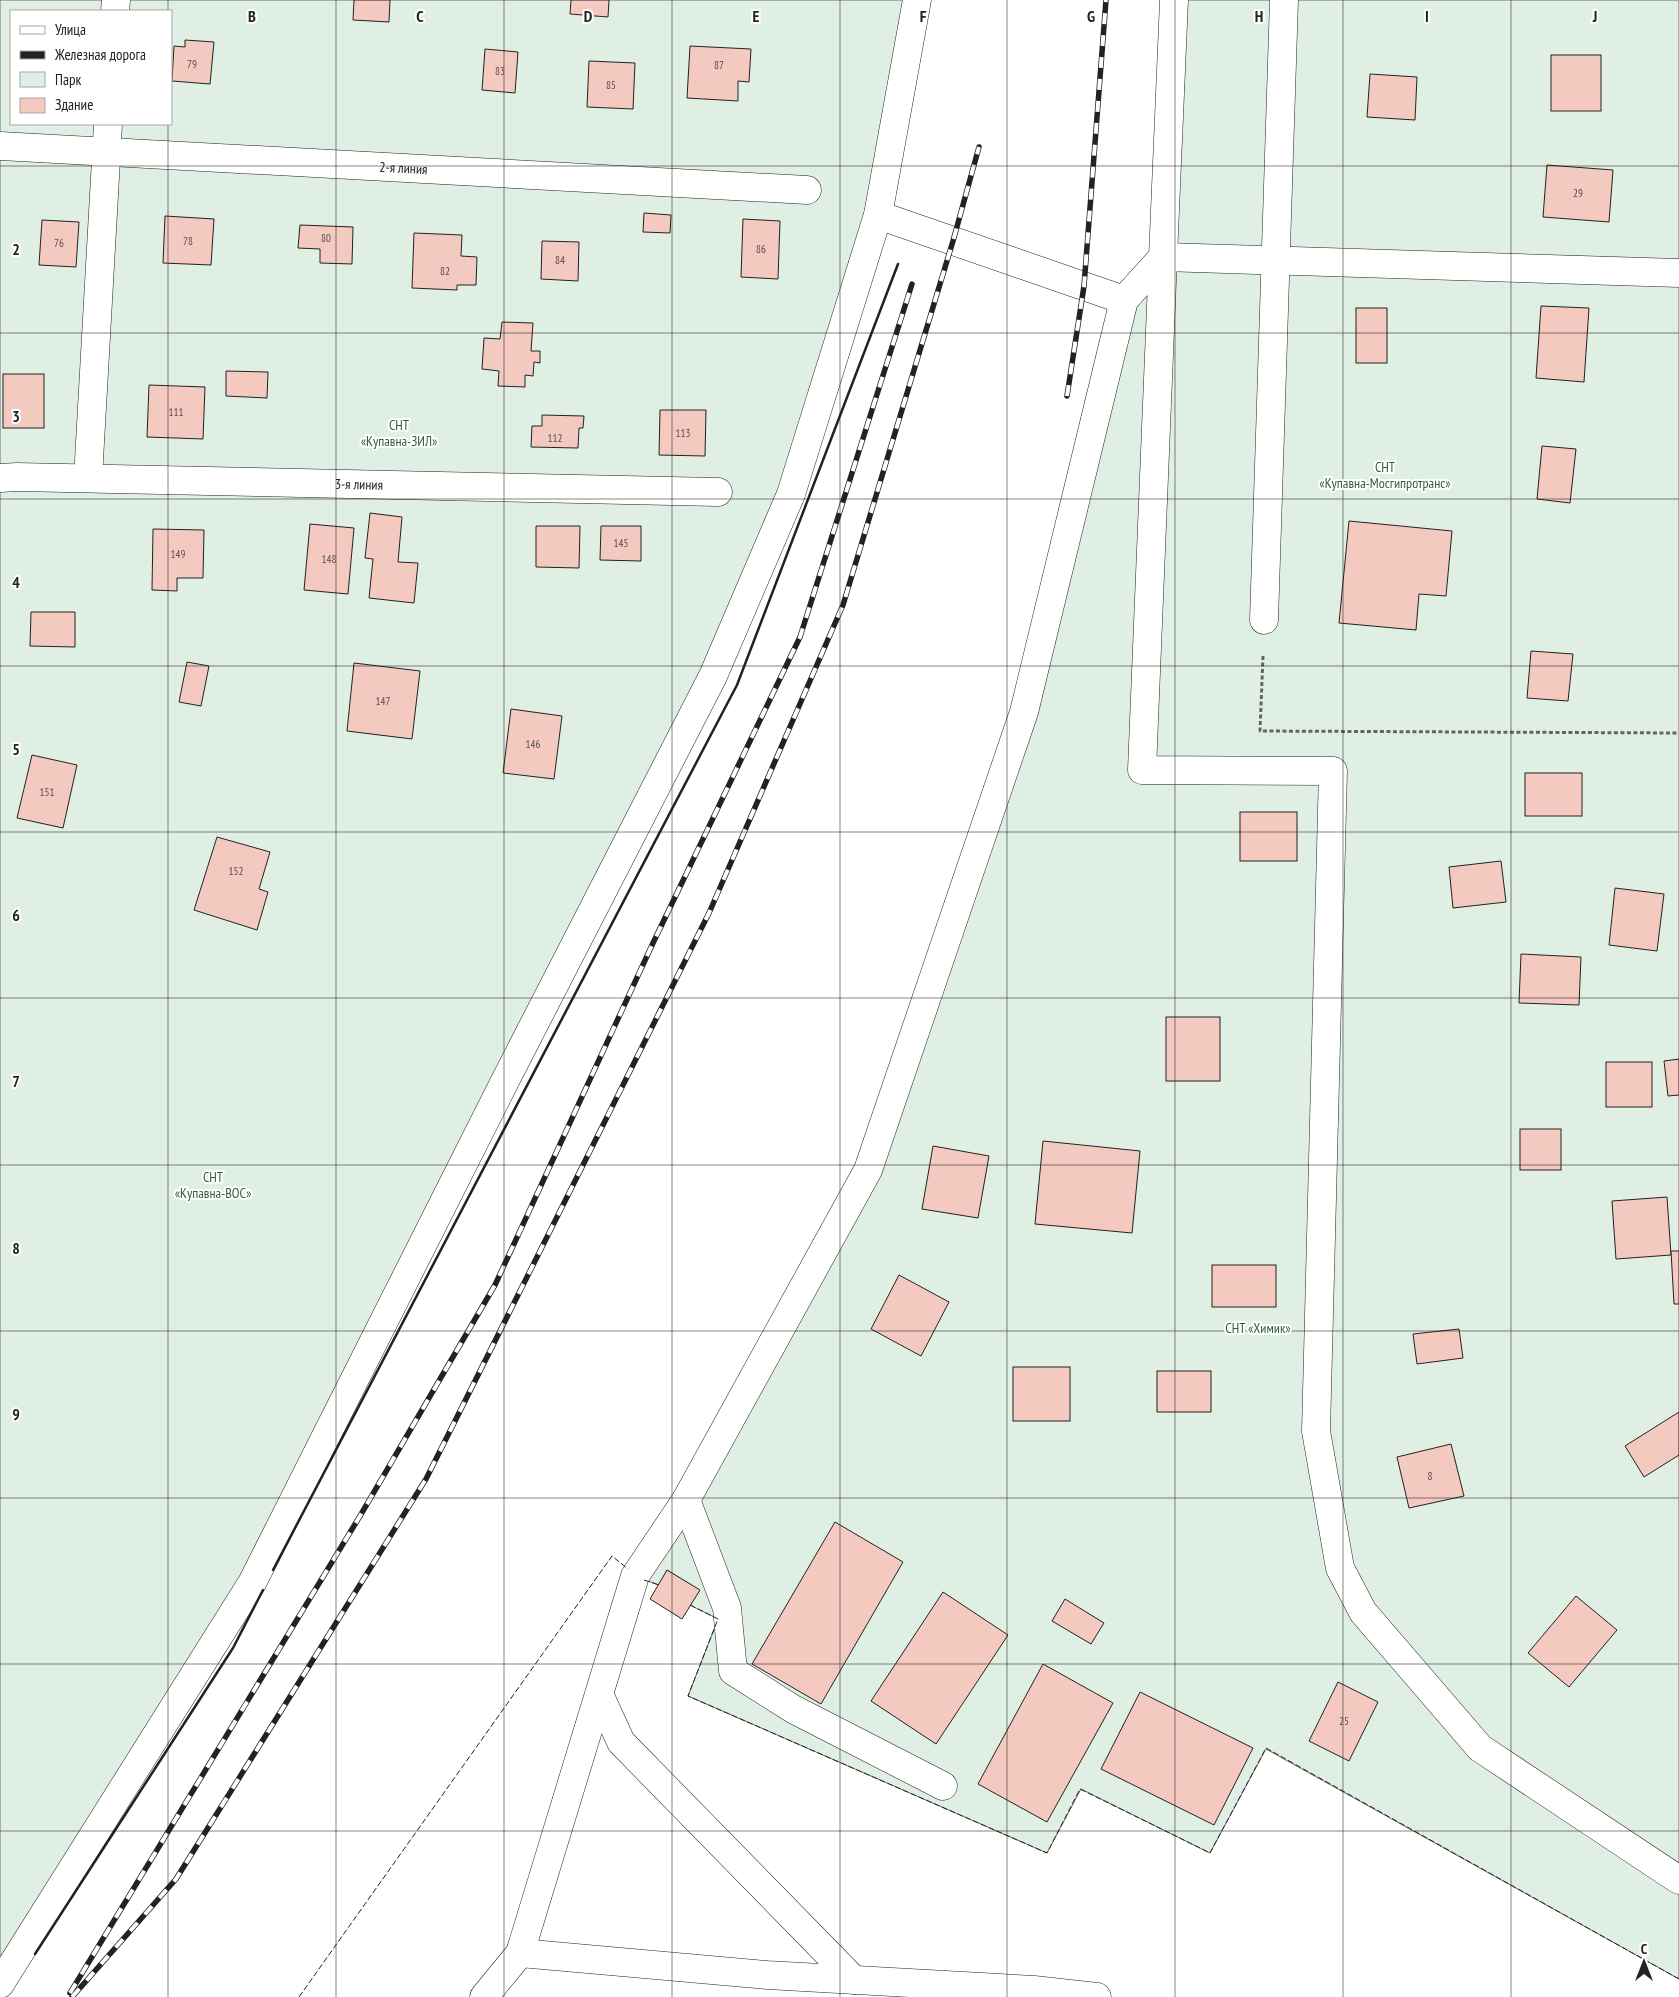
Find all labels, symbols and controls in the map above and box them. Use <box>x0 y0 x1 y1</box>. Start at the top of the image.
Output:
text: B <box>248 6 256 26</box>
text: C <box>416 6 424 26</box>
text: D <box>584 6 593 26</box>
text: E <box>753 6 760 26</box>
text: F <box>920 6 927 26</box>
text: G <box>1087 6 1095 26</box>
text: H <box>1255 6 1263 26</box>
text: I <box>1425 6 1429 26</box>
text: J <box>1592 6 1597 26</box>
legend <box>10 10 172 125</box>
text: Улица <box>55 20 86 39</box>
text: Железная дорога <box>54 45 146 64</box>
house number: 79 <box>187 57 197 71</box>
house number: 87 <box>714 58 724 72</box>
house number: 83 <box>495 64 505 78</box>
text: Парк <box>55 70 81 89</box>
house number: 85 <box>606 78 616 92</box>
text: Здание <box>55 95 93 114</box>
street label: 2-я линия <box>379 158 428 178</box>
house number: 29 <box>1573 186 1583 200</box>
house number: 80 <box>321 231 331 245</box>
house number: 78 <box>183 234 193 248</box>
house number: 76 <box>54 236 64 250</box>
text: 2 <box>12 239 20 259</box>
house number: 86 <box>756 242 766 256</box>
house number: 84 <box>555 253 565 267</box>
house number: 82 <box>440 264 450 278</box>
house number: 111 <box>169 405 183 419</box>
text: 3 <box>12 406 20 426</box>
park label: СНТ «Купавна-ЗИЛ» <box>361 416 437 450</box>
house number: 113 <box>676 426 690 440</box>
house number: 112 <box>548 431 562 445</box>
park label: СНТ «Купавна-Мосгипротранс» <box>1319 458 1451 492</box>
street label: 3-я линия <box>335 475 383 494</box>
house number: 145 <box>614 536 628 550</box>
house number: 149 <box>171 547 185 561</box>
house number: 148 <box>322 552 336 566</box>
text: 4 <box>12 572 20 592</box>
house number: 147 <box>376 694 390 708</box>
house number: 146 <box>526 737 540 751</box>
text: 5 <box>12 739 20 759</box>
house number: 151 <box>40 785 54 799</box>
house number: 152 <box>229 864 243 878</box>
text: 6 <box>12 905 20 925</box>
text: 7 <box>12 1071 20 1091</box>
park label: СНТ «Купавна-ВОС» <box>175 1168 251 1202</box>
text: 8 <box>12 1238 20 1258</box>
park label: СНТ «Химик» <box>1225 1319 1291 1337</box>
text: 9 <box>12 1404 20 1424</box>
house number: 8 <box>1428 1469 1433 1483</box>
house number: 25 <box>1339 1714 1349 1728</box>
north arrow <box>1619 1937 1669 1987</box>
text: С <box>1641 1940 1648 1958</box>

